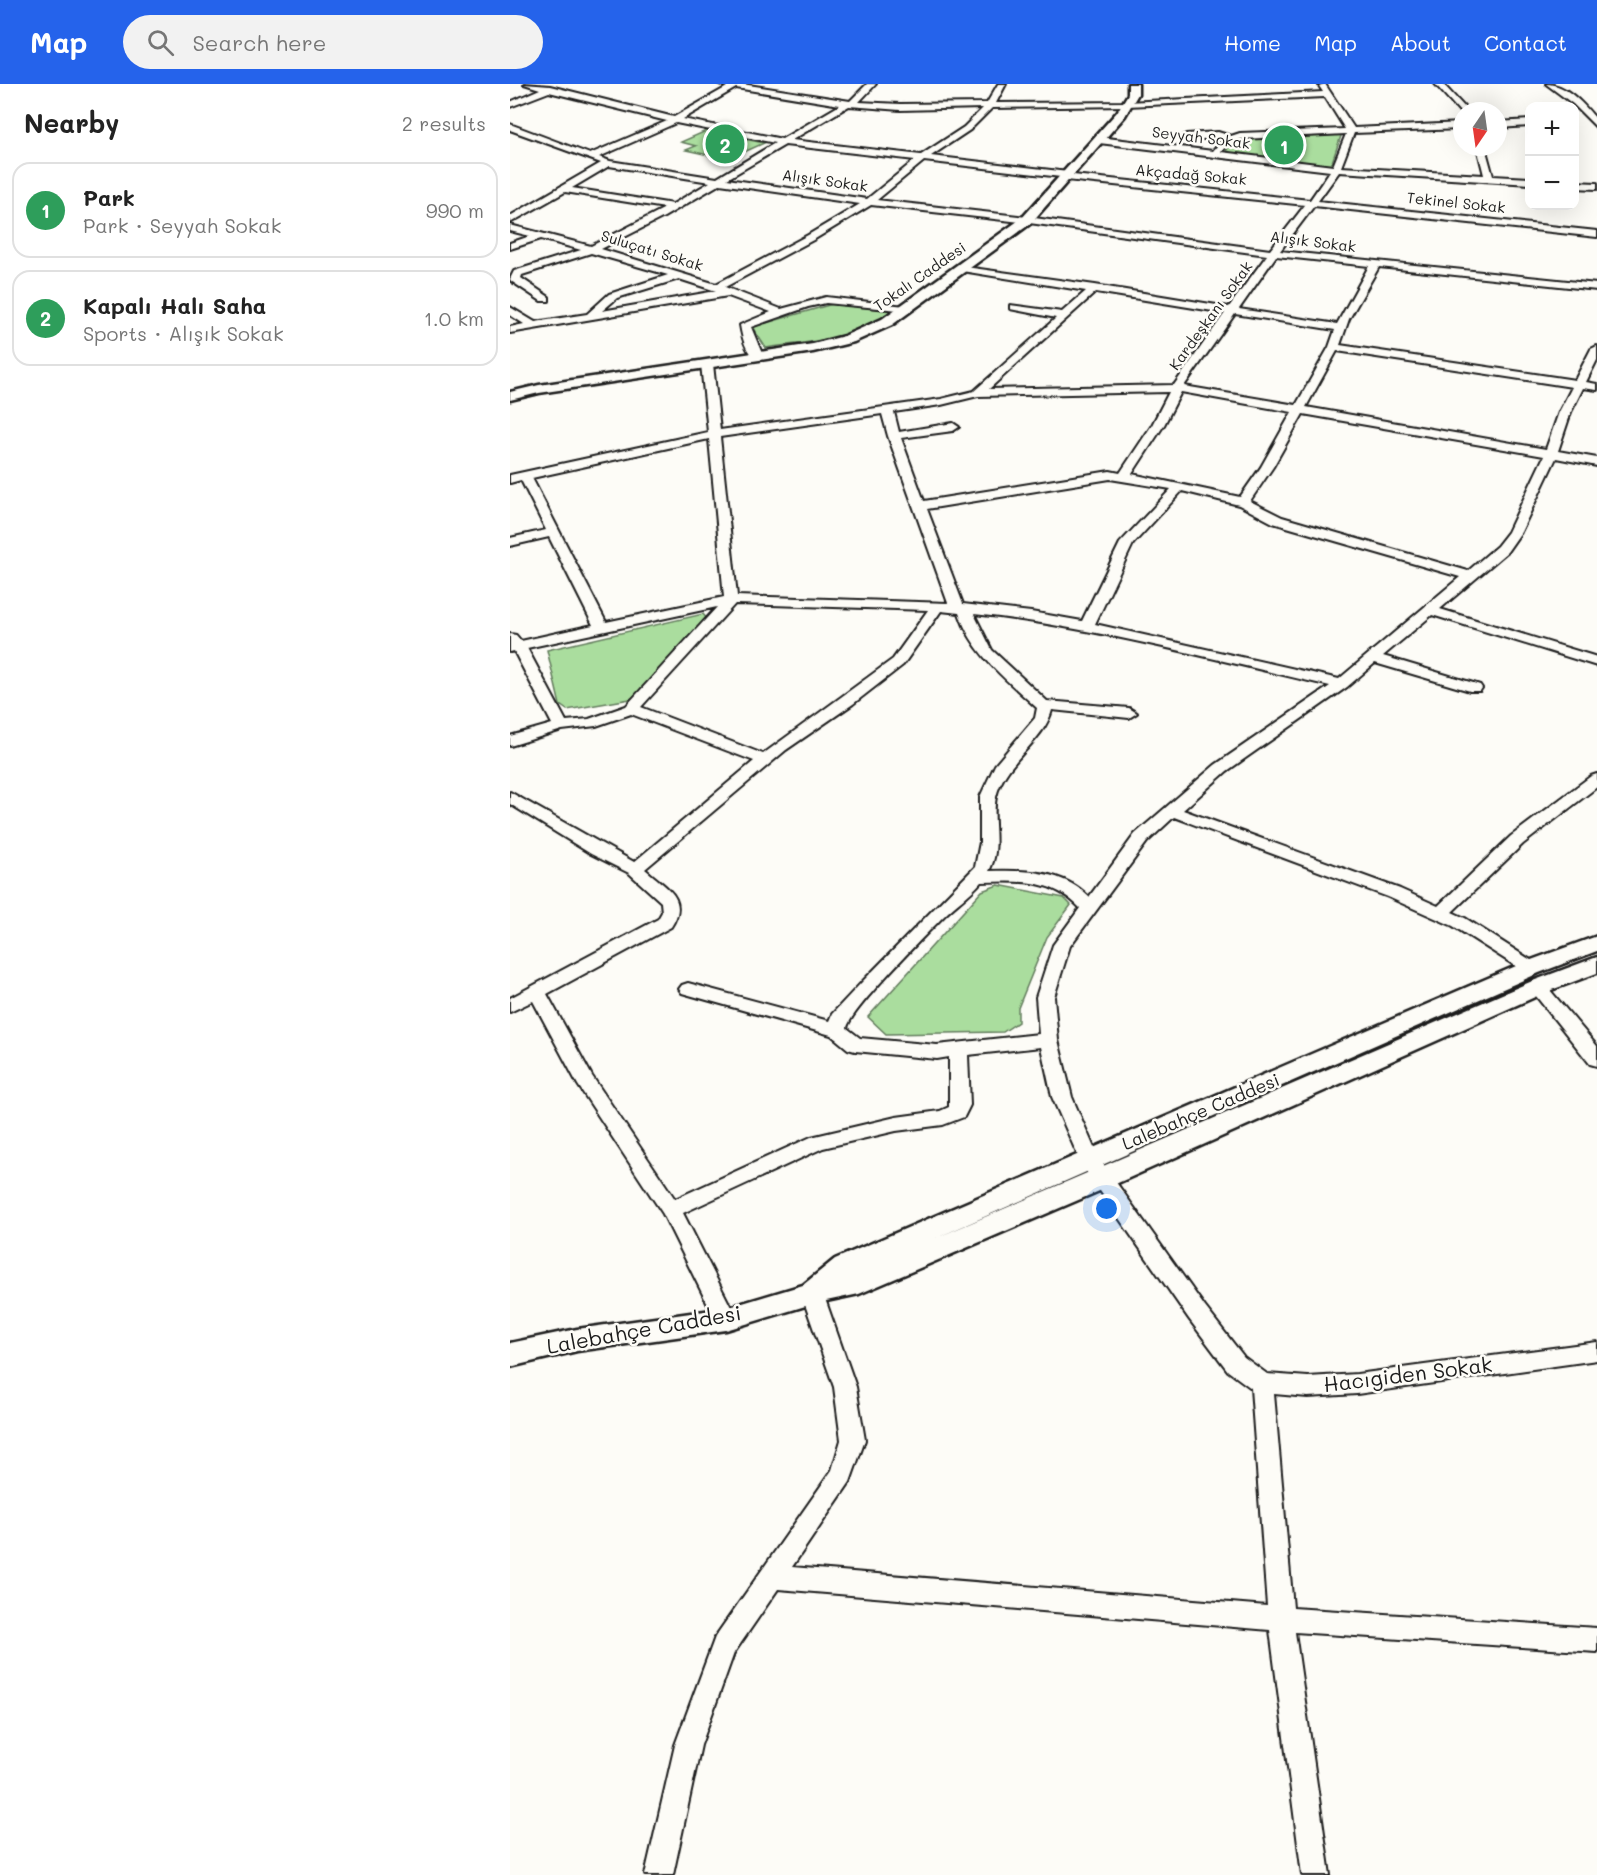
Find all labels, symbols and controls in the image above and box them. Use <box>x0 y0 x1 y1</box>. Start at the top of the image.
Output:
search box <box>123 15 543 69</box>
text: Map <box>30 24 87 60</box>
icon: search <box>144 26 177 59</box>
text: Search here <box>192 28 326 57</box>
text: Home <box>1224 29 1281 56</box>
text: Map <box>1314 29 1357 56</box>
text: About <box>1390 29 1451 56</box>
text: Contact <box>1484 29 1567 56</box>
north arrow <box>1453 102 1507 156</box>
map controls <box>1525 102 1579 210</box>
button: + <box>1525 102 1579 156</box>
text: Nearby <box>24 106 119 140</box>
text: 2 results <box>402 110 486 136</box>
street label: Seyyah Sokak <box>1151 121 1251 153</box>
pin: 2 <box>706 122 744 166</box>
pin: 1 <box>1264 122 1304 168</box>
button: − <box>1525 156 1579 210</box>
street label: Akçadağ Sokak <box>1135 159 1248 189</box>
street label: Alışık Sokak <box>781 164 869 196</box>
text: Park <box>83 183 135 212</box>
street label: Tekinel Sokak <box>1406 187 1506 217</box>
text: 1 <box>41 197 50 223</box>
text: 990 m <box>426 197 484 223</box>
text: Park · Seyyah Sokak <box>83 212 281 238</box>
street label: Suluçatı Sokak <box>599 225 706 275</box>
street label: Alışık Sokak <box>1269 226 1357 256</box>
street label: Tokalı Caddesi <box>869 237 969 315</box>
street label: Kardeşkanı Sokak <box>1164 257 1256 374</box>
text: Kapalı Halı Saha <box>83 291 266 320</box>
text: 2 <box>40 305 51 331</box>
text: 1.0 km <box>424 305 484 331</box>
text: Sports · Alışık Sokak <box>83 320 284 346</box>
street label: Lalebahçe Caddesi <box>1118 1067 1283 1155</box>
your location <box>1092 1194 1121 1223</box>
street label: Lalebahçe Caddesi <box>544 1298 743 1359</box>
street label: Hacıgiden Sokak <box>1322 1350 1494 1397</box>

